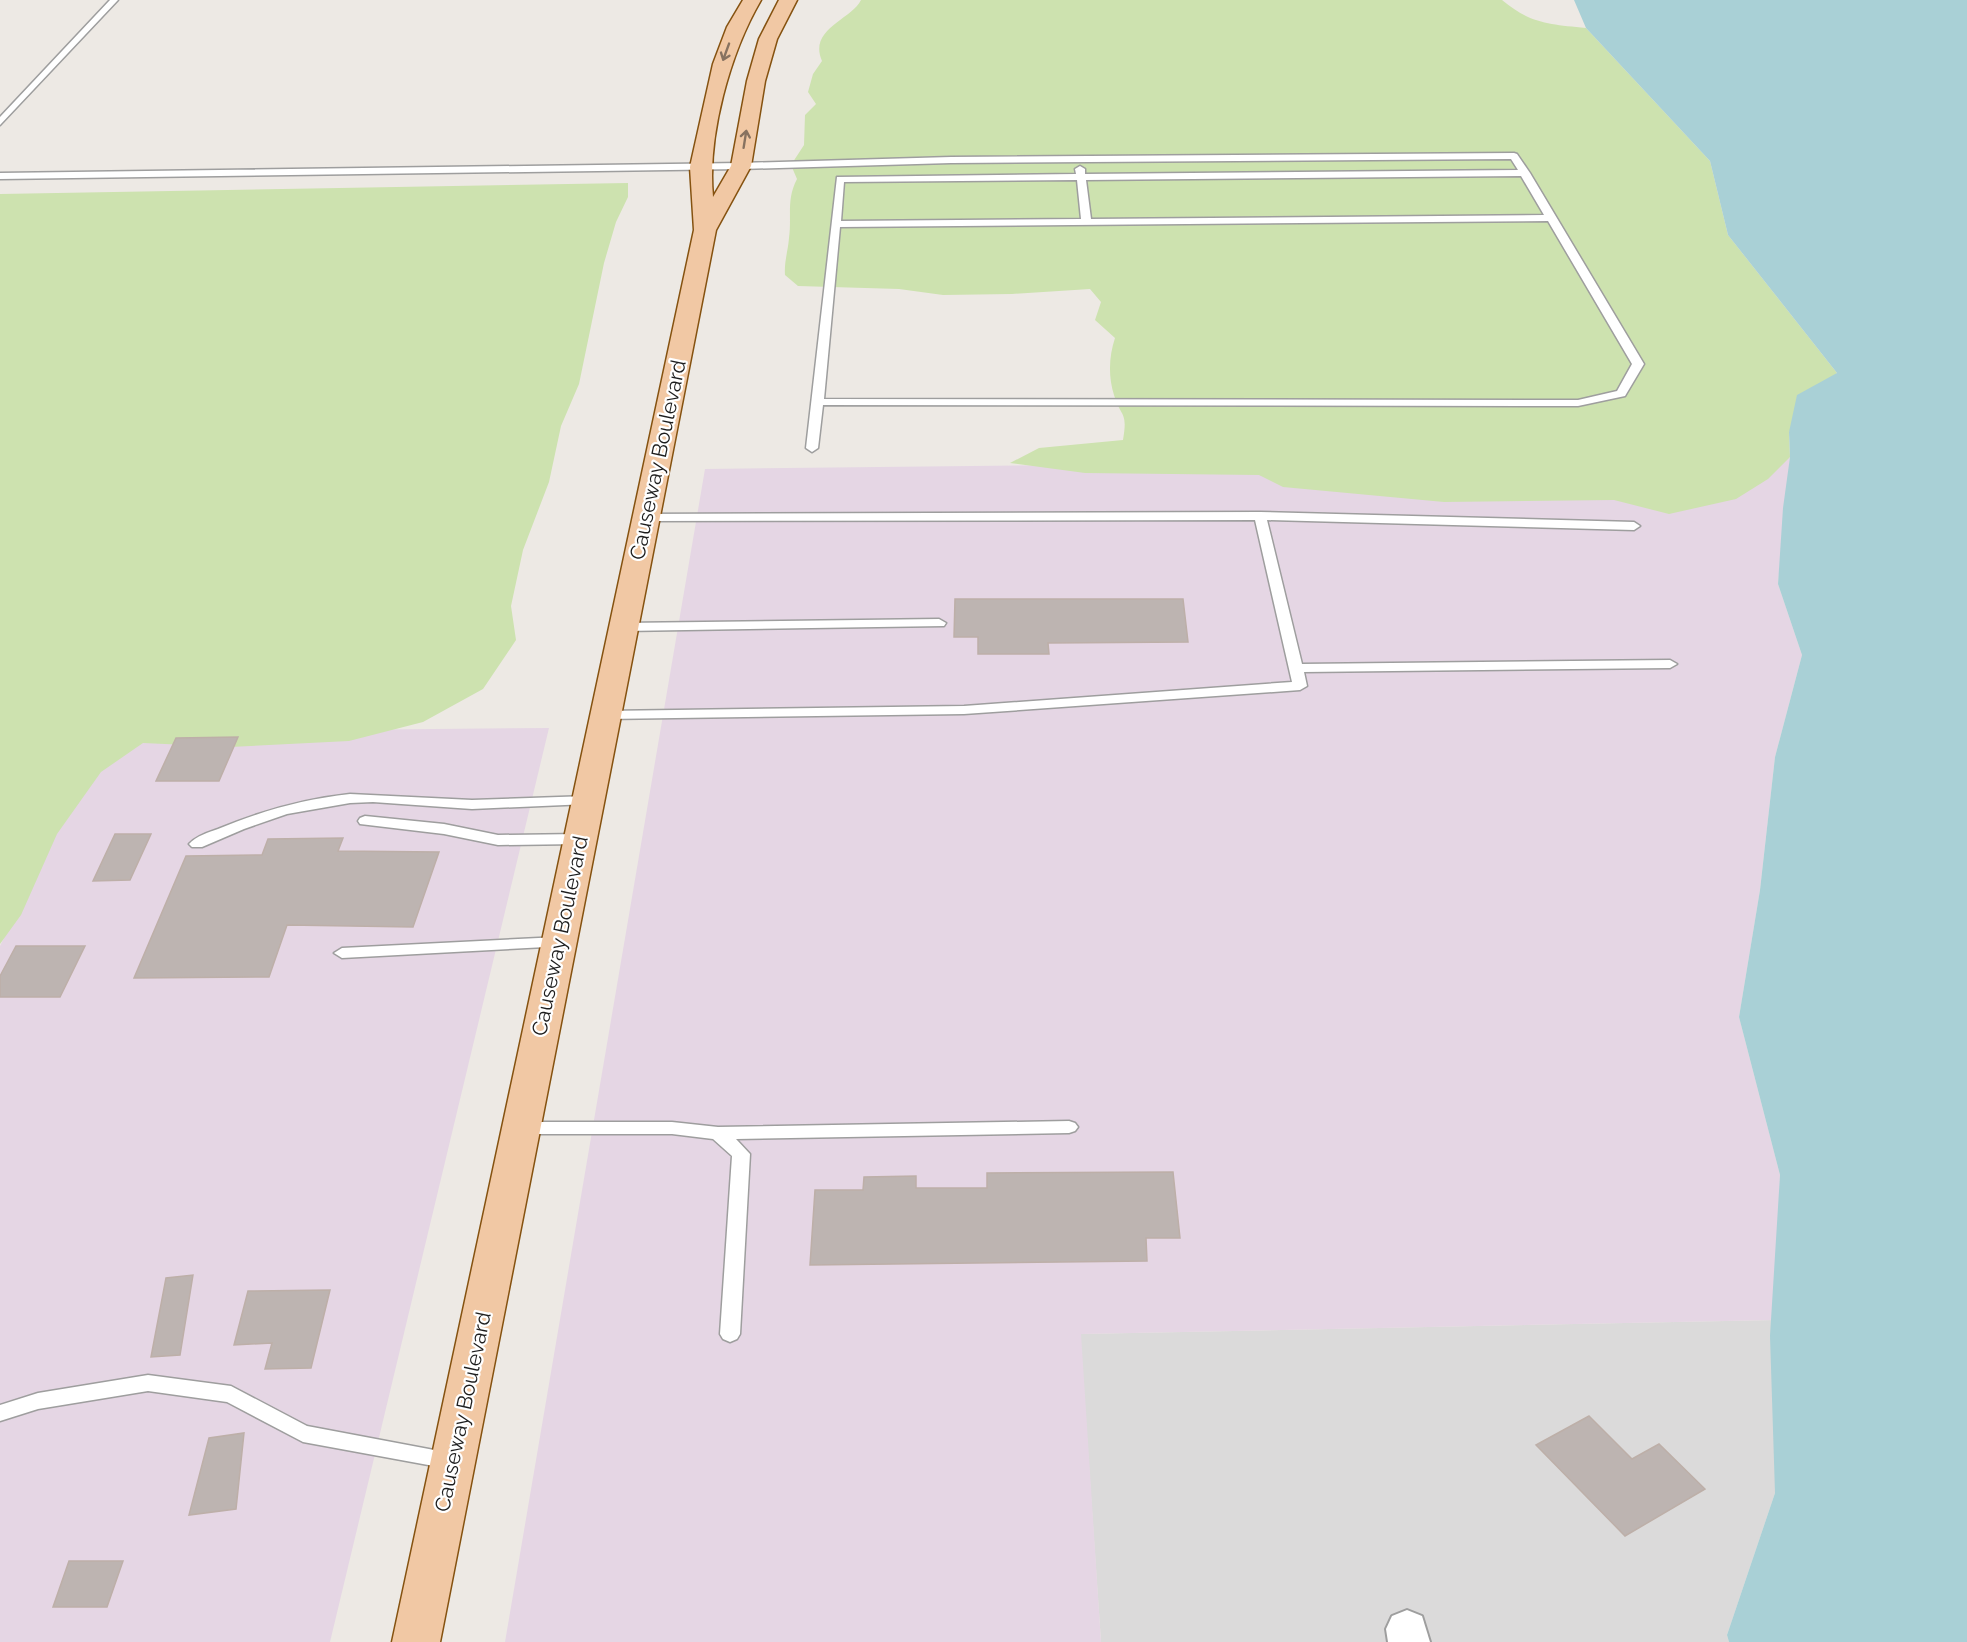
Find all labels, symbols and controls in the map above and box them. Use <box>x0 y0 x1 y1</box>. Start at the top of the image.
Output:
one-way arrow <box>720 43 731 61</box>
one-way arrow <box>740 130 751 150</box>
street label: Causeway Boulevard <box>624 358 691 562</box>
street label: Causeway Boulevard <box>526 834 593 1038</box>
street label: Causeway Boulevard <box>429 1310 496 1514</box>

